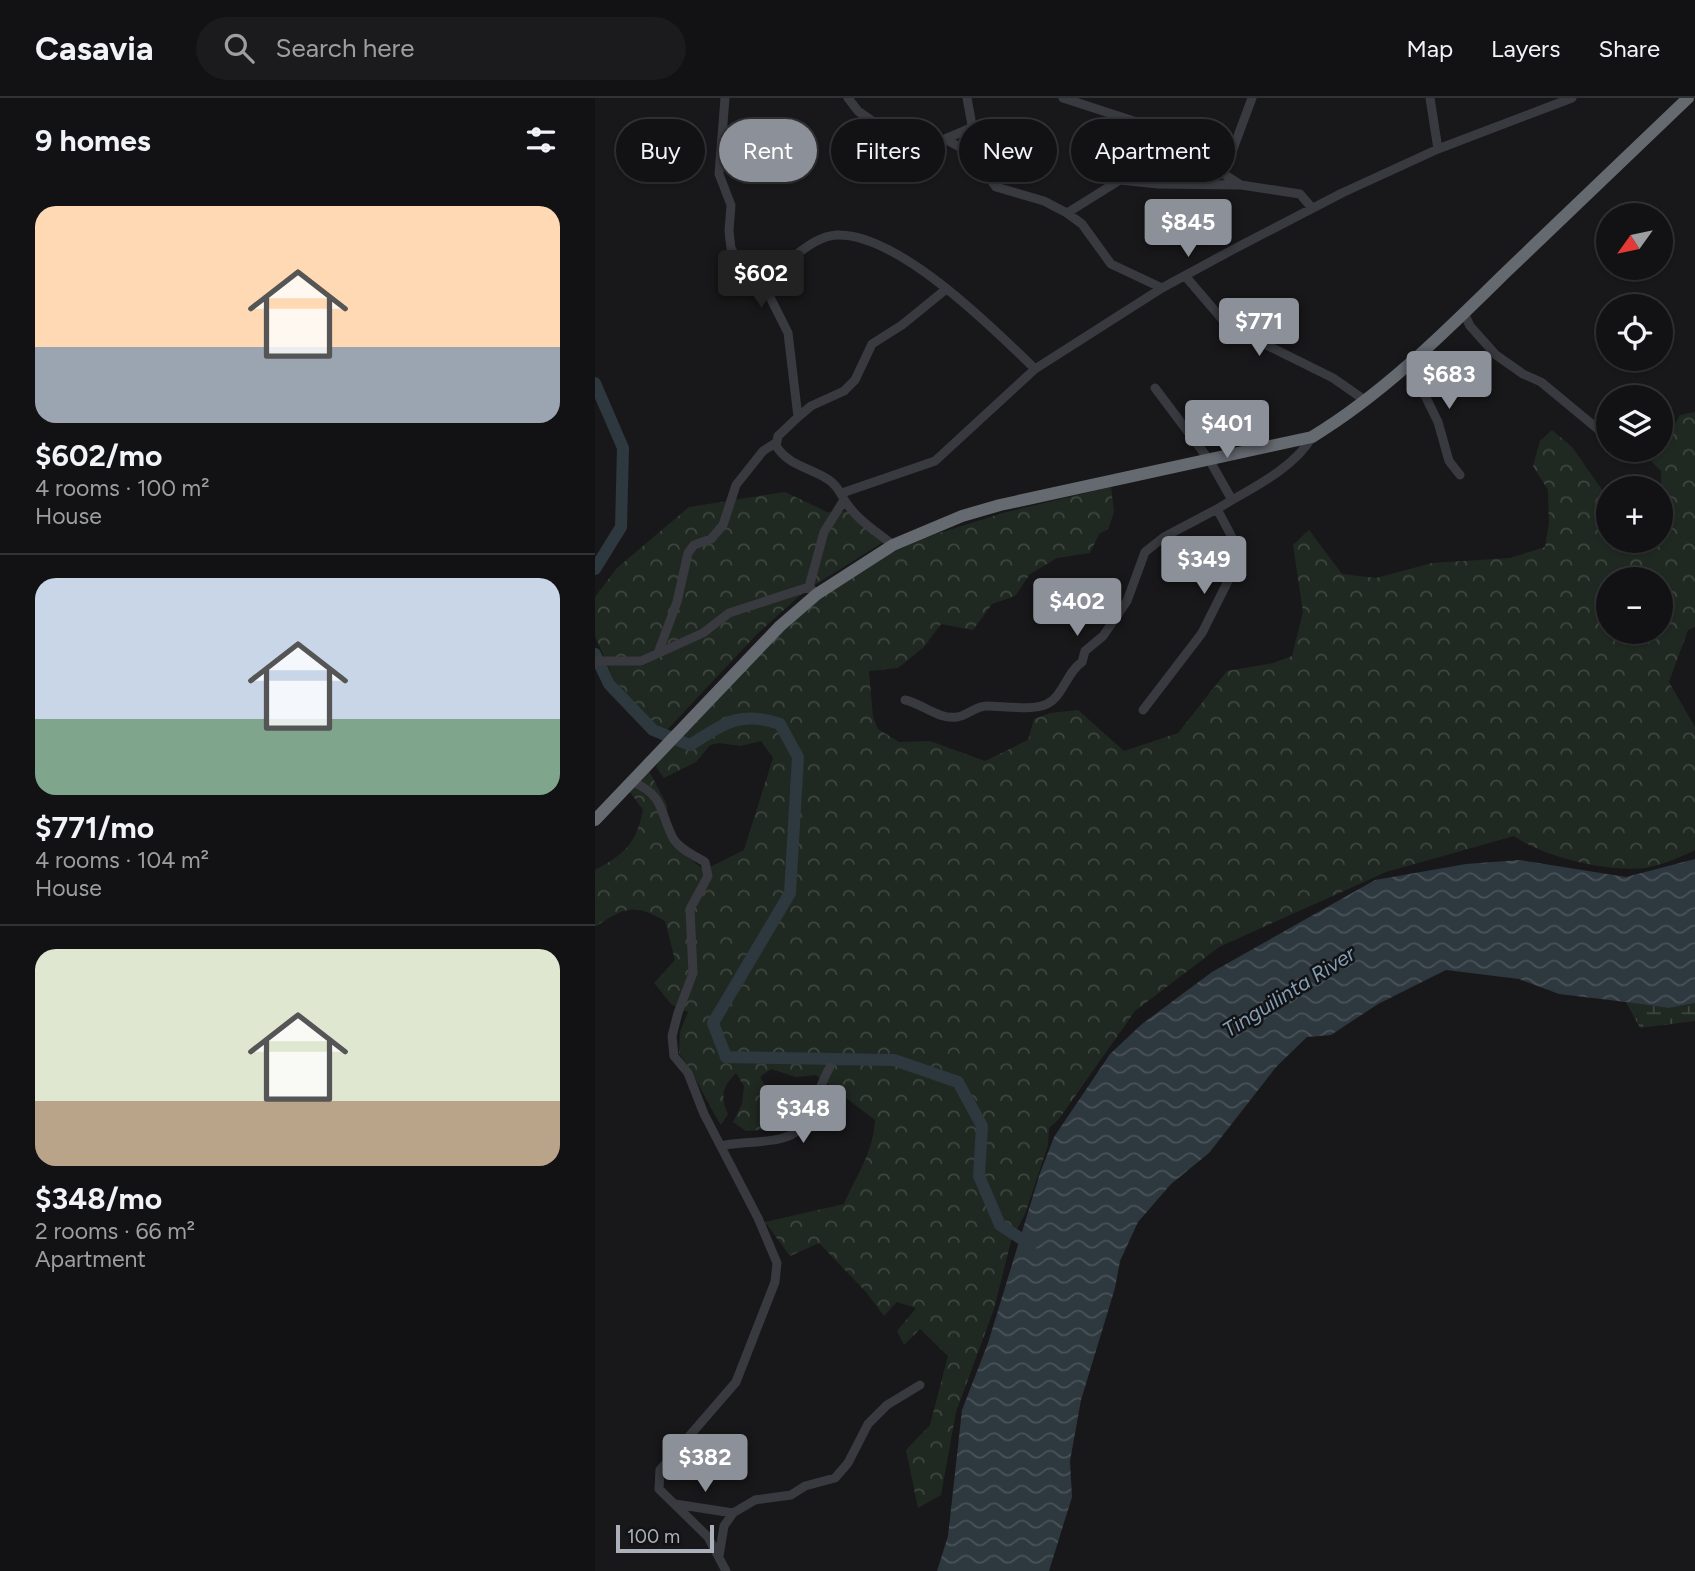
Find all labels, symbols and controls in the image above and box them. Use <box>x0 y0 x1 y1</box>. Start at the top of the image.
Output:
search box <box>196 17 686 80</box>
text: Casavia <box>35 29 154 68</box>
icon: search <box>220 29 258 67</box>
text: Search here <box>276 32 415 64</box>
text: Map <box>1406 34 1453 63</box>
text: Layers <box>1491 34 1560 63</box>
text: Share <box>1598 34 1660 63</box>
chip: Buy <box>616 119 705 182</box>
chip: Rent <box>719 119 817 182</box>
chip: Filters <box>831 119 945 182</box>
chip: New <box>959 119 1057 182</box>
chip: Apartment <box>1071 119 1235 182</box>
icon: filters <box>522 121 560 159</box>
text: 9 homes <box>35 122 151 159</box>
pin: $845 <box>1147 200 1229 259</box>
north arrow <box>1596 203 1673 280</box>
map controls <box>1596 203 1673 644</box>
text: $845 <box>1161 208 1215 236</box>
pin: $602 <box>720 250 802 310</box>
icon: home <box>235 251 361 377</box>
text: $602 <box>734 259 788 287</box>
button: locate <box>1596 294 1673 371</box>
pin: $771 <box>1218 299 1300 358</box>
text: $771 <box>1235 307 1283 335</box>
pin: $683 <box>1408 352 1490 411</box>
text: $683 <box>1423 360 1475 388</box>
button: layers <box>1596 385 1673 462</box>
pin: $401 <box>1186 400 1268 460</box>
text: $401 <box>1201 409 1253 437</box>
text: $602/mo <box>35 437 162 474</box>
text: 4 rooms · 100 m² <box>35 474 209 502</box>
button: + <box>1596 476 1673 553</box>
text: House <box>35 502 102 530</box>
pin: $349 <box>1163 536 1245 596</box>
text: $349 <box>1177 545 1231 573</box>
button: − <box>1596 567 1673 644</box>
pin: $402 <box>1036 578 1118 638</box>
text: $402 <box>1049 587 1105 615</box>
icon: home <box>235 623 361 749</box>
text: $771/mo <box>35 809 154 846</box>
text: 4 rooms · 104 m² <box>35 846 209 874</box>
text: House <box>35 874 102 902</box>
water label: Tinguilinta River <box>1218 940 1360 1042</box>
icon: home <box>235 994 361 1120</box>
pin: $348 <box>762 1086 844 1145</box>
text: $348 <box>776 1094 830 1122</box>
text: $348/mo <box>35 1180 162 1217</box>
text: 2 rooms · 66 m² <box>35 1217 195 1245</box>
text: Apartment <box>35 1245 146 1273</box>
pin: $382 <box>664 1434 746 1494</box>
text: $382 <box>679 1443 731 1471</box>
scale bar <box>616 1522 714 1554</box>
text: 100 m <box>627 1525 680 1548</box>

